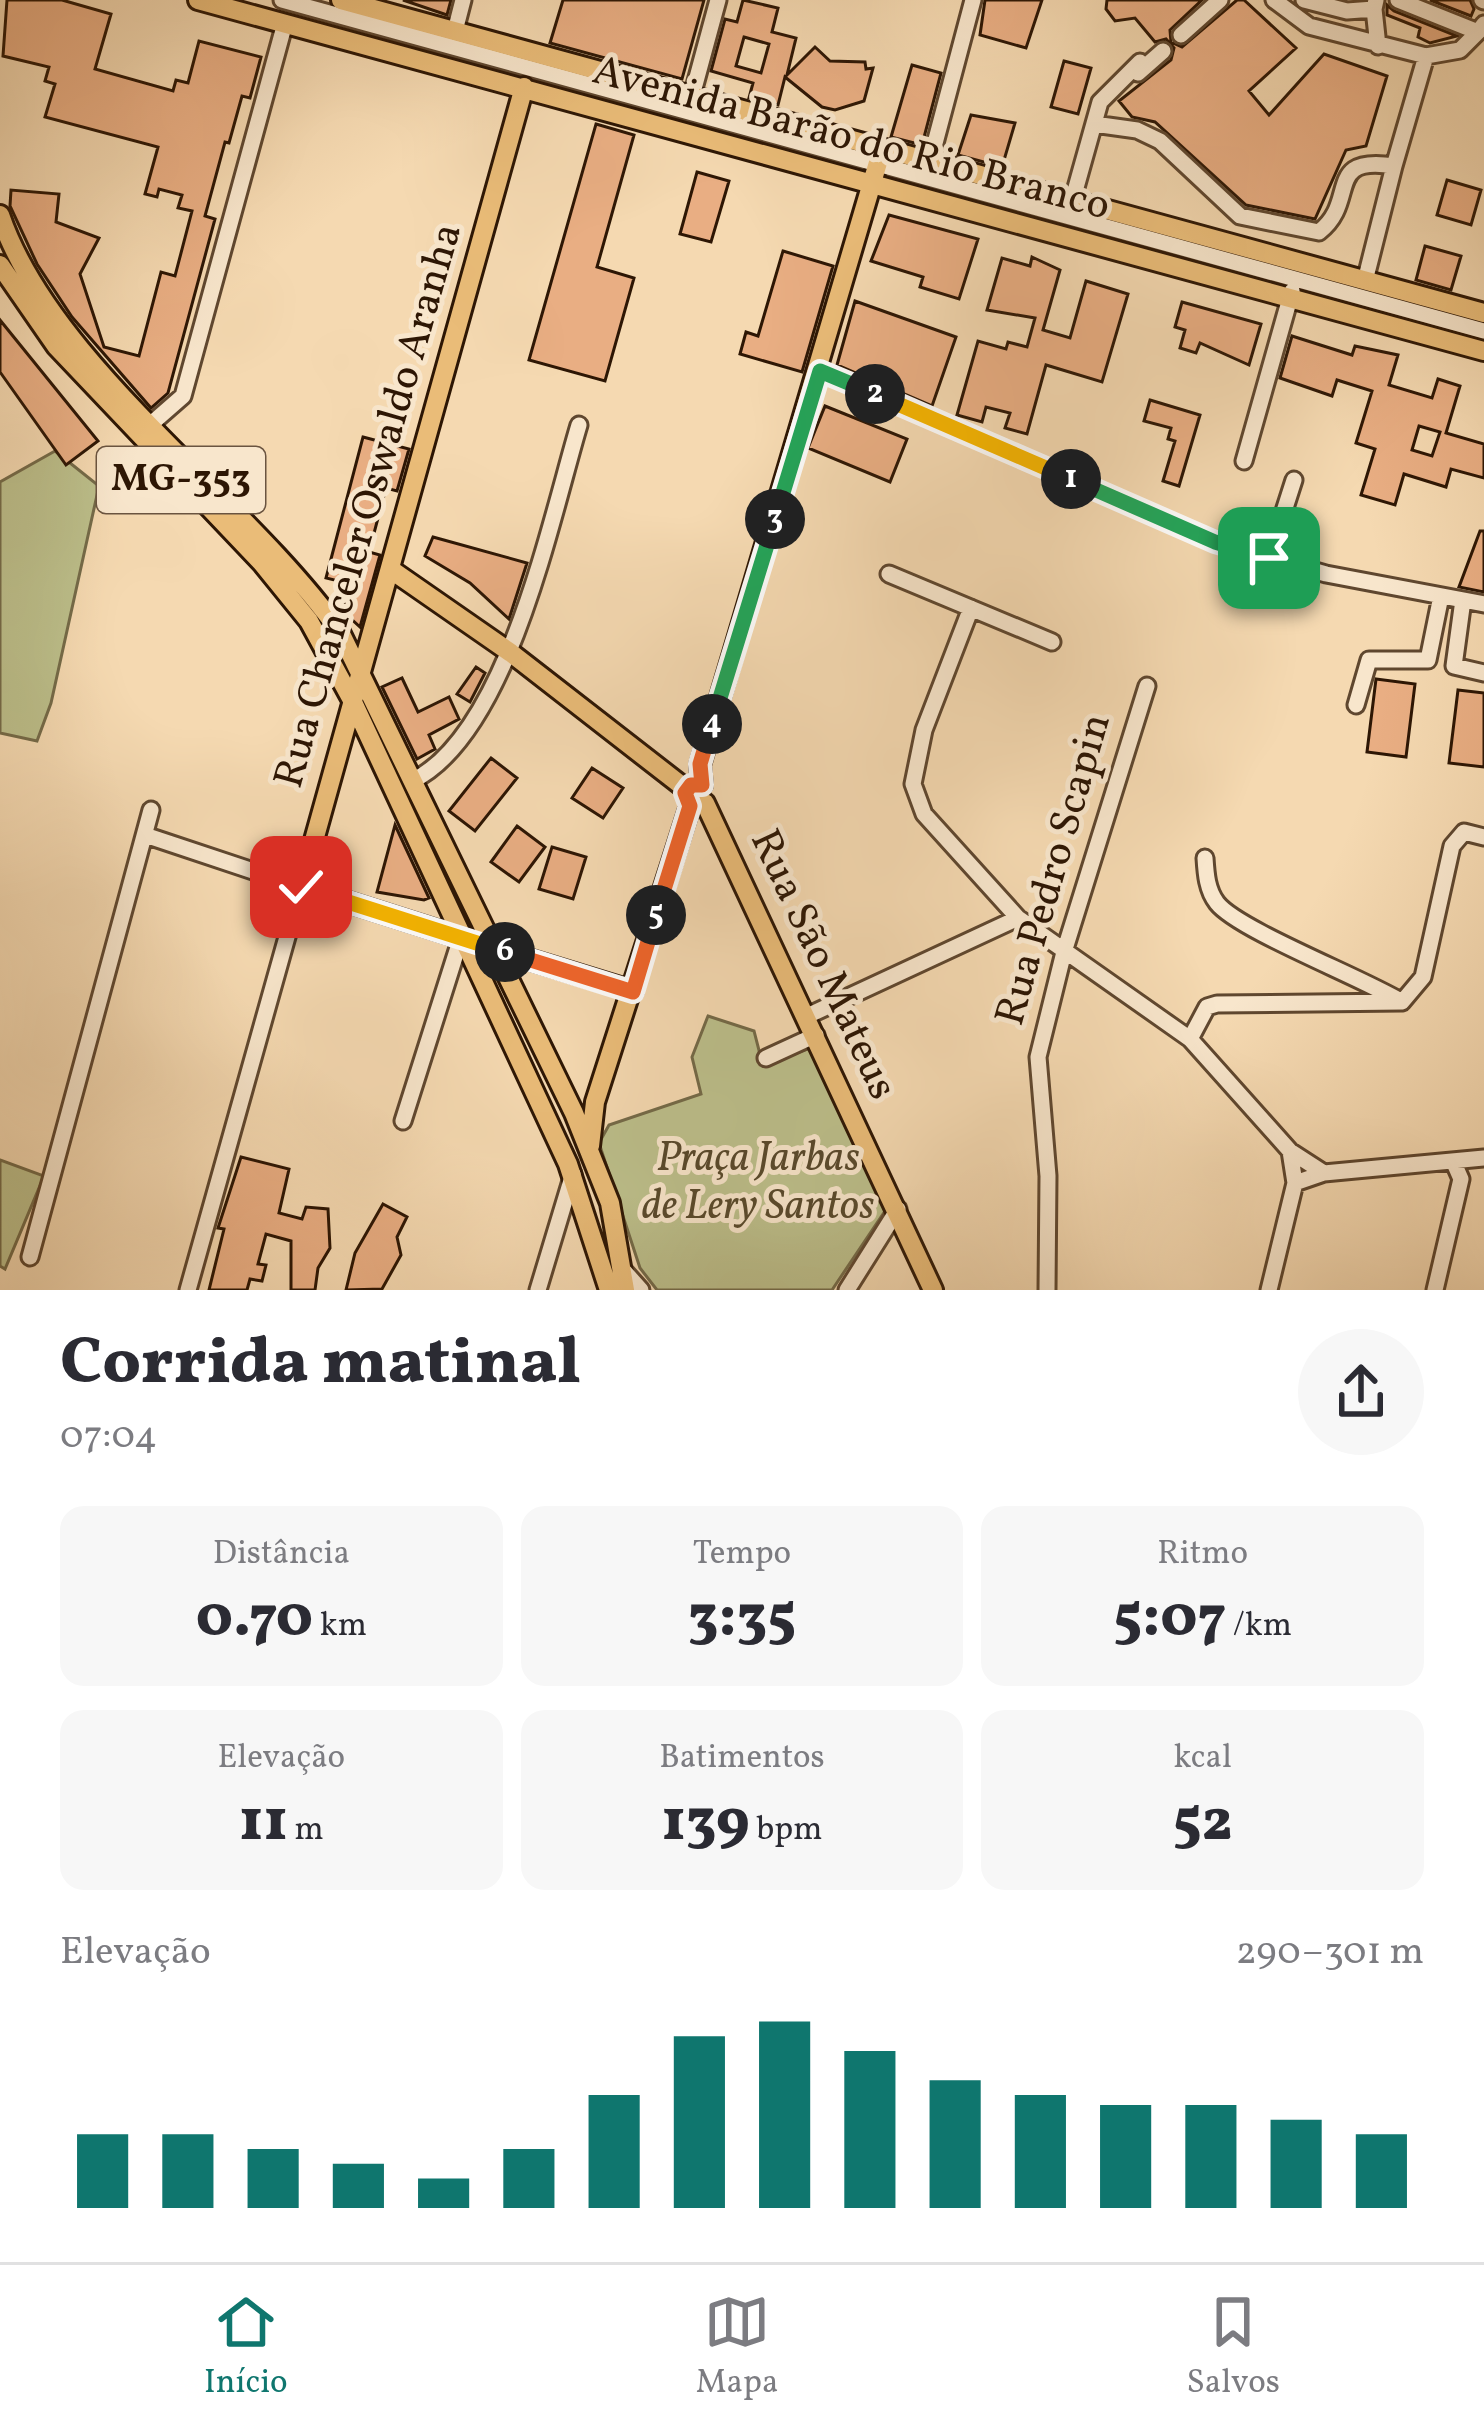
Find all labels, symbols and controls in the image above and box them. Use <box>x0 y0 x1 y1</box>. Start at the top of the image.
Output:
street label: Avenida Barão do Rio Branco <box>586 43 1116 237</box>
street label: Rua Chanceler Oswaldo Aranha <box>261 217 479 795</box>
pin: 2 <box>845 364 905 424</box>
text: 2 <box>866 371 884 417</box>
road number: MG-353 <box>97 447 265 513</box>
pin: 1 <box>1041 449 1101 509</box>
text: 1 <box>1064 456 1078 502</box>
pin: 3 <box>745 489 805 549</box>
text: 3 <box>767 496 783 542</box>
pin <box>1218 507 1320 609</box>
icon: arrive <box>1236 525 1302 591</box>
pin: 4 <box>682 694 742 754</box>
text: 4 <box>702 701 722 747</box>
street label: Rua Pedro Scapin <box>982 707 1128 1033</box>
street label: Rua São Mateus <box>734 820 910 1110</box>
pin <box>250 836 352 938</box>
icon: check <box>268 854 334 920</box>
pin: 5 <box>626 885 686 945</box>
text: 5 <box>648 892 664 938</box>
pin: 6 <box>475 922 535 982</box>
text: 6 <box>496 929 514 975</box>
park label: Praça Jarbas de Lery Santos <box>642 1130 874 1237</box>
text: Corrida matinal <box>60 1319 581 1411</box>
button: share <box>1298 1329 1424 1455</box>
text: 07:04 <box>60 1410 157 1464</box>
text: Distância <box>213 1532 350 1578</box>
text: Tempo <box>693 1532 791 1578</box>
text: Ritmo <box>1157 1532 1248 1578</box>
text: 0.70 <box>196 1578 313 1661</box>
text: 3:35 <box>688 1578 796 1661</box>
text: 5:07 <box>1113 1578 1226 1661</box>
text: km <box>313 1604 367 1650</box>
text: /km <box>1226 1604 1292 1650</box>
text: Elevação <box>218 1736 345 1782</box>
text: Batimentos <box>659 1736 825 1782</box>
text: kcal <box>1173 1736 1232 1782</box>
text: 11 <box>239 1782 288 1865</box>
text: 139 <box>662 1782 750 1865</box>
text: 52 <box>1173 1782 1232 1865</box>
text: m <box>288 1808 324 1854</box>
text: bpm <box>750 1808 822 1854</box>
text: Elevação <box>60 1926 211 1980</box>
text: 290–301 m <box>1236 1926 1424 1980</box>
tab: Início <box>204 2289 288 2407</box>
tab: Mapa <box>696 2289 778 2407</box>
tab: Salvos <box>1187 2289 1280 2407</box>

